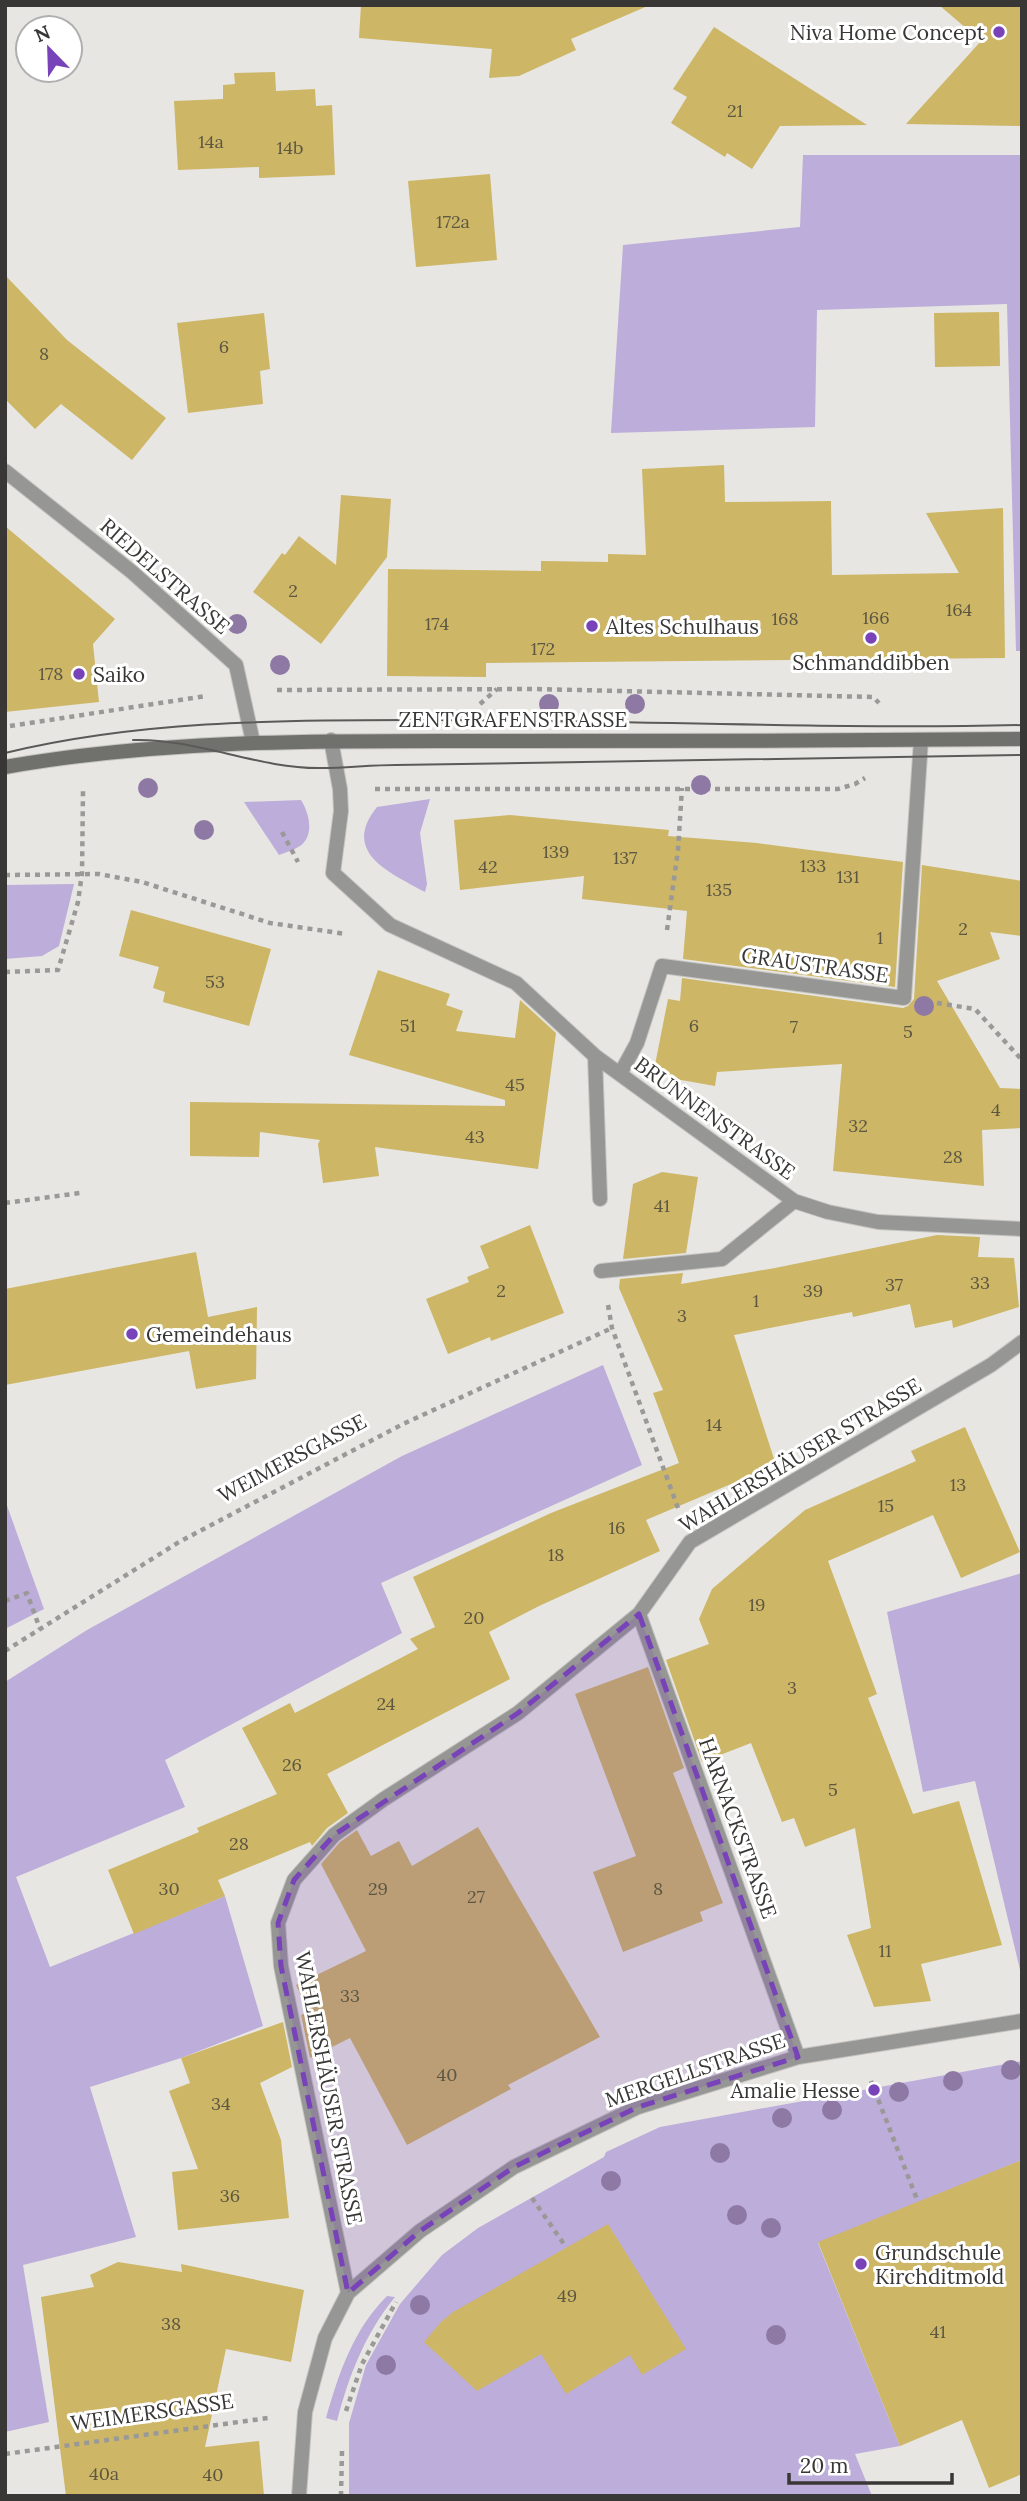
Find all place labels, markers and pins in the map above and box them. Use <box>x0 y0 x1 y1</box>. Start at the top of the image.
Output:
place label: Niva Home Concept <box>790 19 986 46</box>
marker: Niva Home Concept <box>991 24 1007 40</box>
place label: Altes Schulhaus <box>605 613 759 640</box>
marker: Altes Schulhaus <box>584 618 600 634</box>
marker: Schmanddibben <box>863 630 879 646</box>
place label: Schmanddibben <box>792 649 950 676</box>
place label: Saiko <box>93 661 145 688</box>
marker: Saiko <box>71 666 87 682</box>
place label: Gemeindehaus <box>146 1321 292 1348</box>
marker: Gemeindehaus <box>124 1326 140 1342</box>
place label: Amalie Hesse <box>730 2077 860 2104</box>
marker: Amalie Hesse <box>866 2082 882 2098</box>
place label: Grundschule Kirchditmold <box>875 2239 1004 2290</box>
marker: Grundschule Kirchditmold <box>853 2256 869 2272</box>

